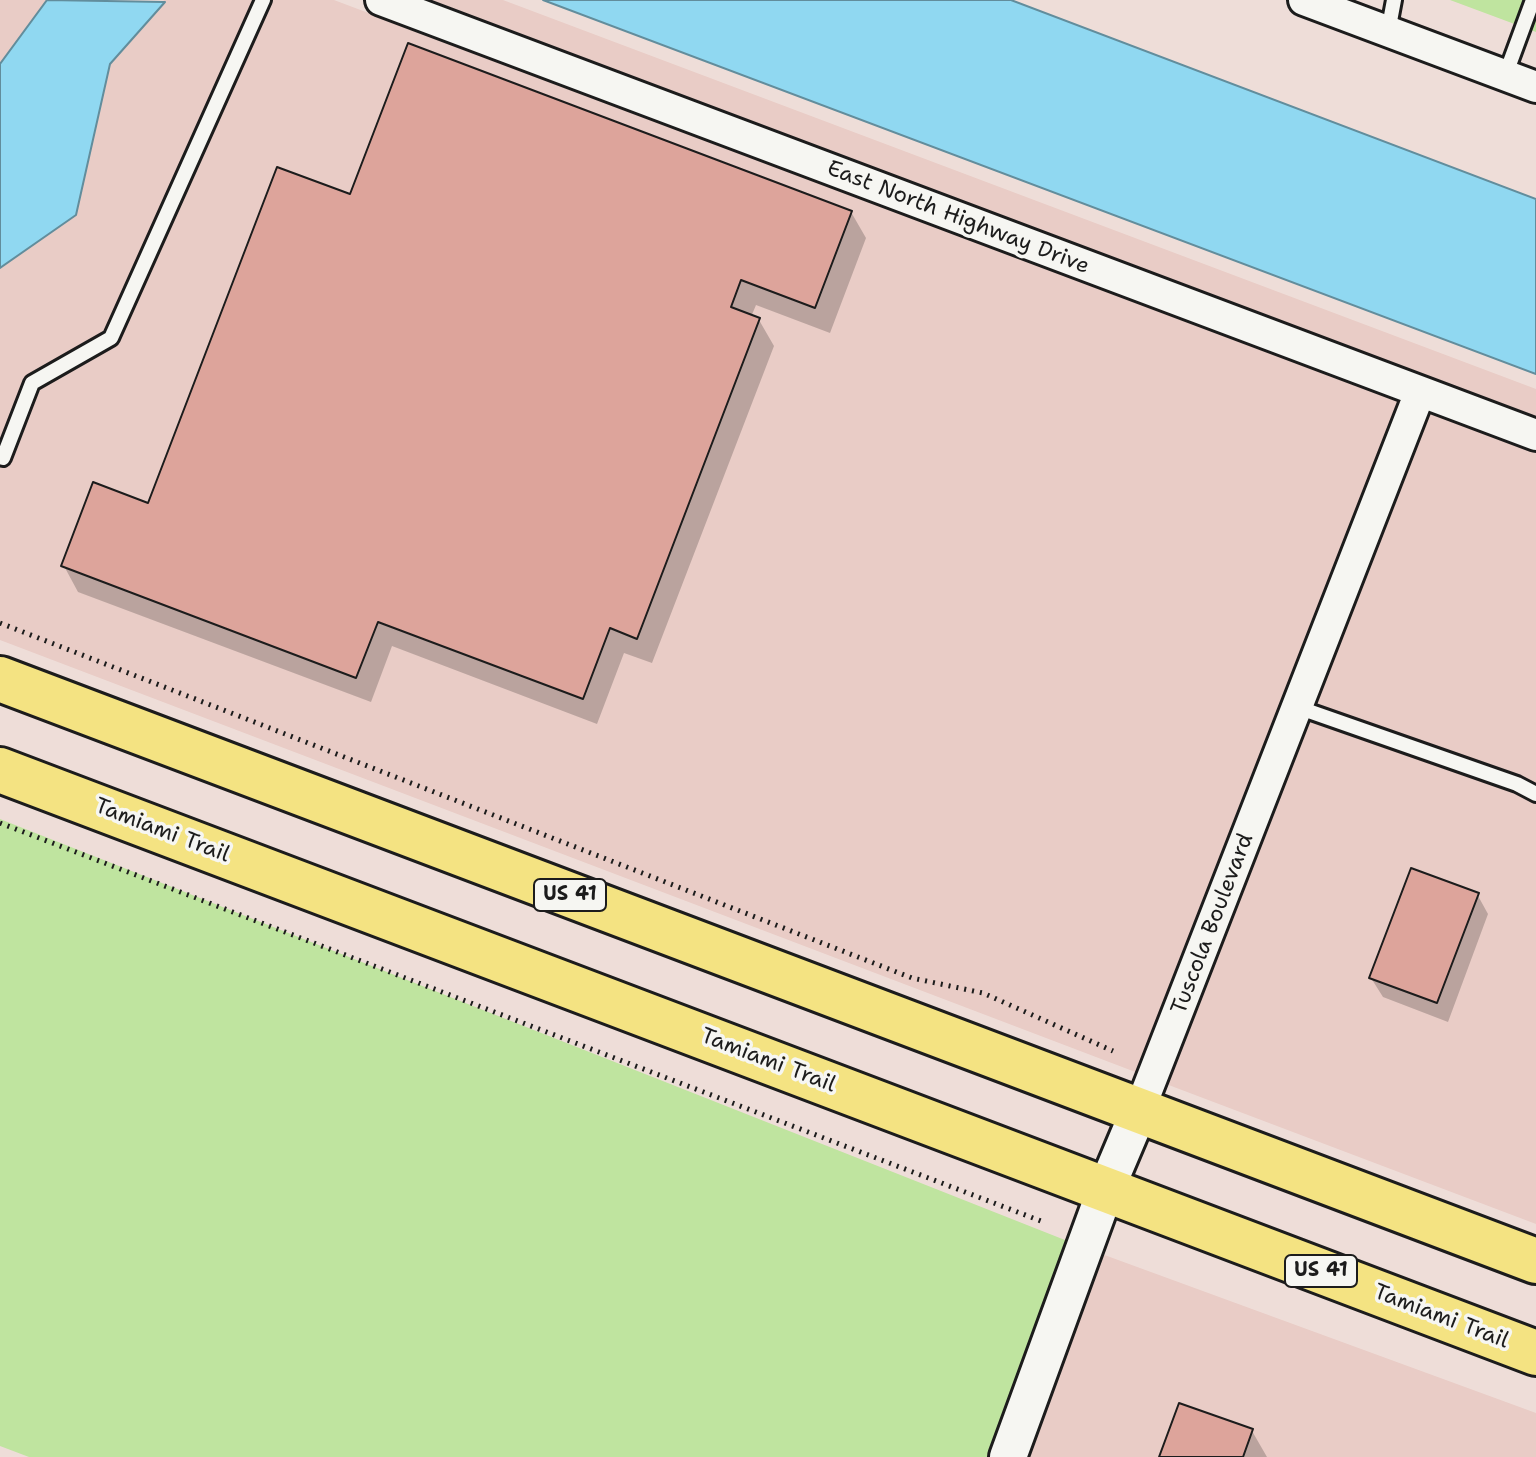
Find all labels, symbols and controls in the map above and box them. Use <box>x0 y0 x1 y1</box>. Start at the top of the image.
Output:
street label: East North Highway Drive <box>823 156 1093 280</box>
street label: Tamiami Trail <box>91 793 233 869</box>
street label: Tuscola Boulevard <box>1166 830 1260 1018</box>
road number: US 41 <box>534 879 606 911</box>
street label: Tamiami Trail <box>697 1023 839 1099</box>
road number: US 41 <box>1285 1255 1357 1287</box>
street label: Tamiami Trail <box>1370 1279 1512 1355</box>

